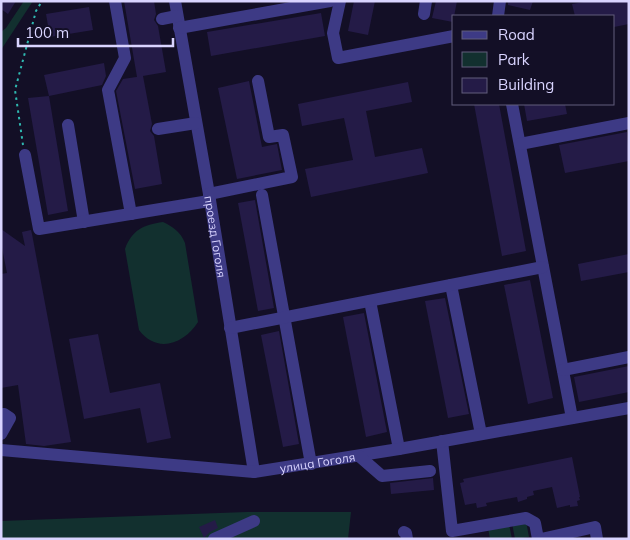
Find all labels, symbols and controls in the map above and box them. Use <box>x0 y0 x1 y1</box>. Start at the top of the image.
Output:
scale bar <box>18 15 172 47</box>
legend <box>452 15 615 105</box>
text: 100 m <box>25 23 69 42</box>
text: Road <box>498 25 535 44</box>
text: Park <box>498 50 530 69</box>
text: Building <box>498 75 554 94</box>
street label: проезд Гоголя <box>202 194 230 279</box>
street label: улица Гоголя <box>278 449 356 475</box>

